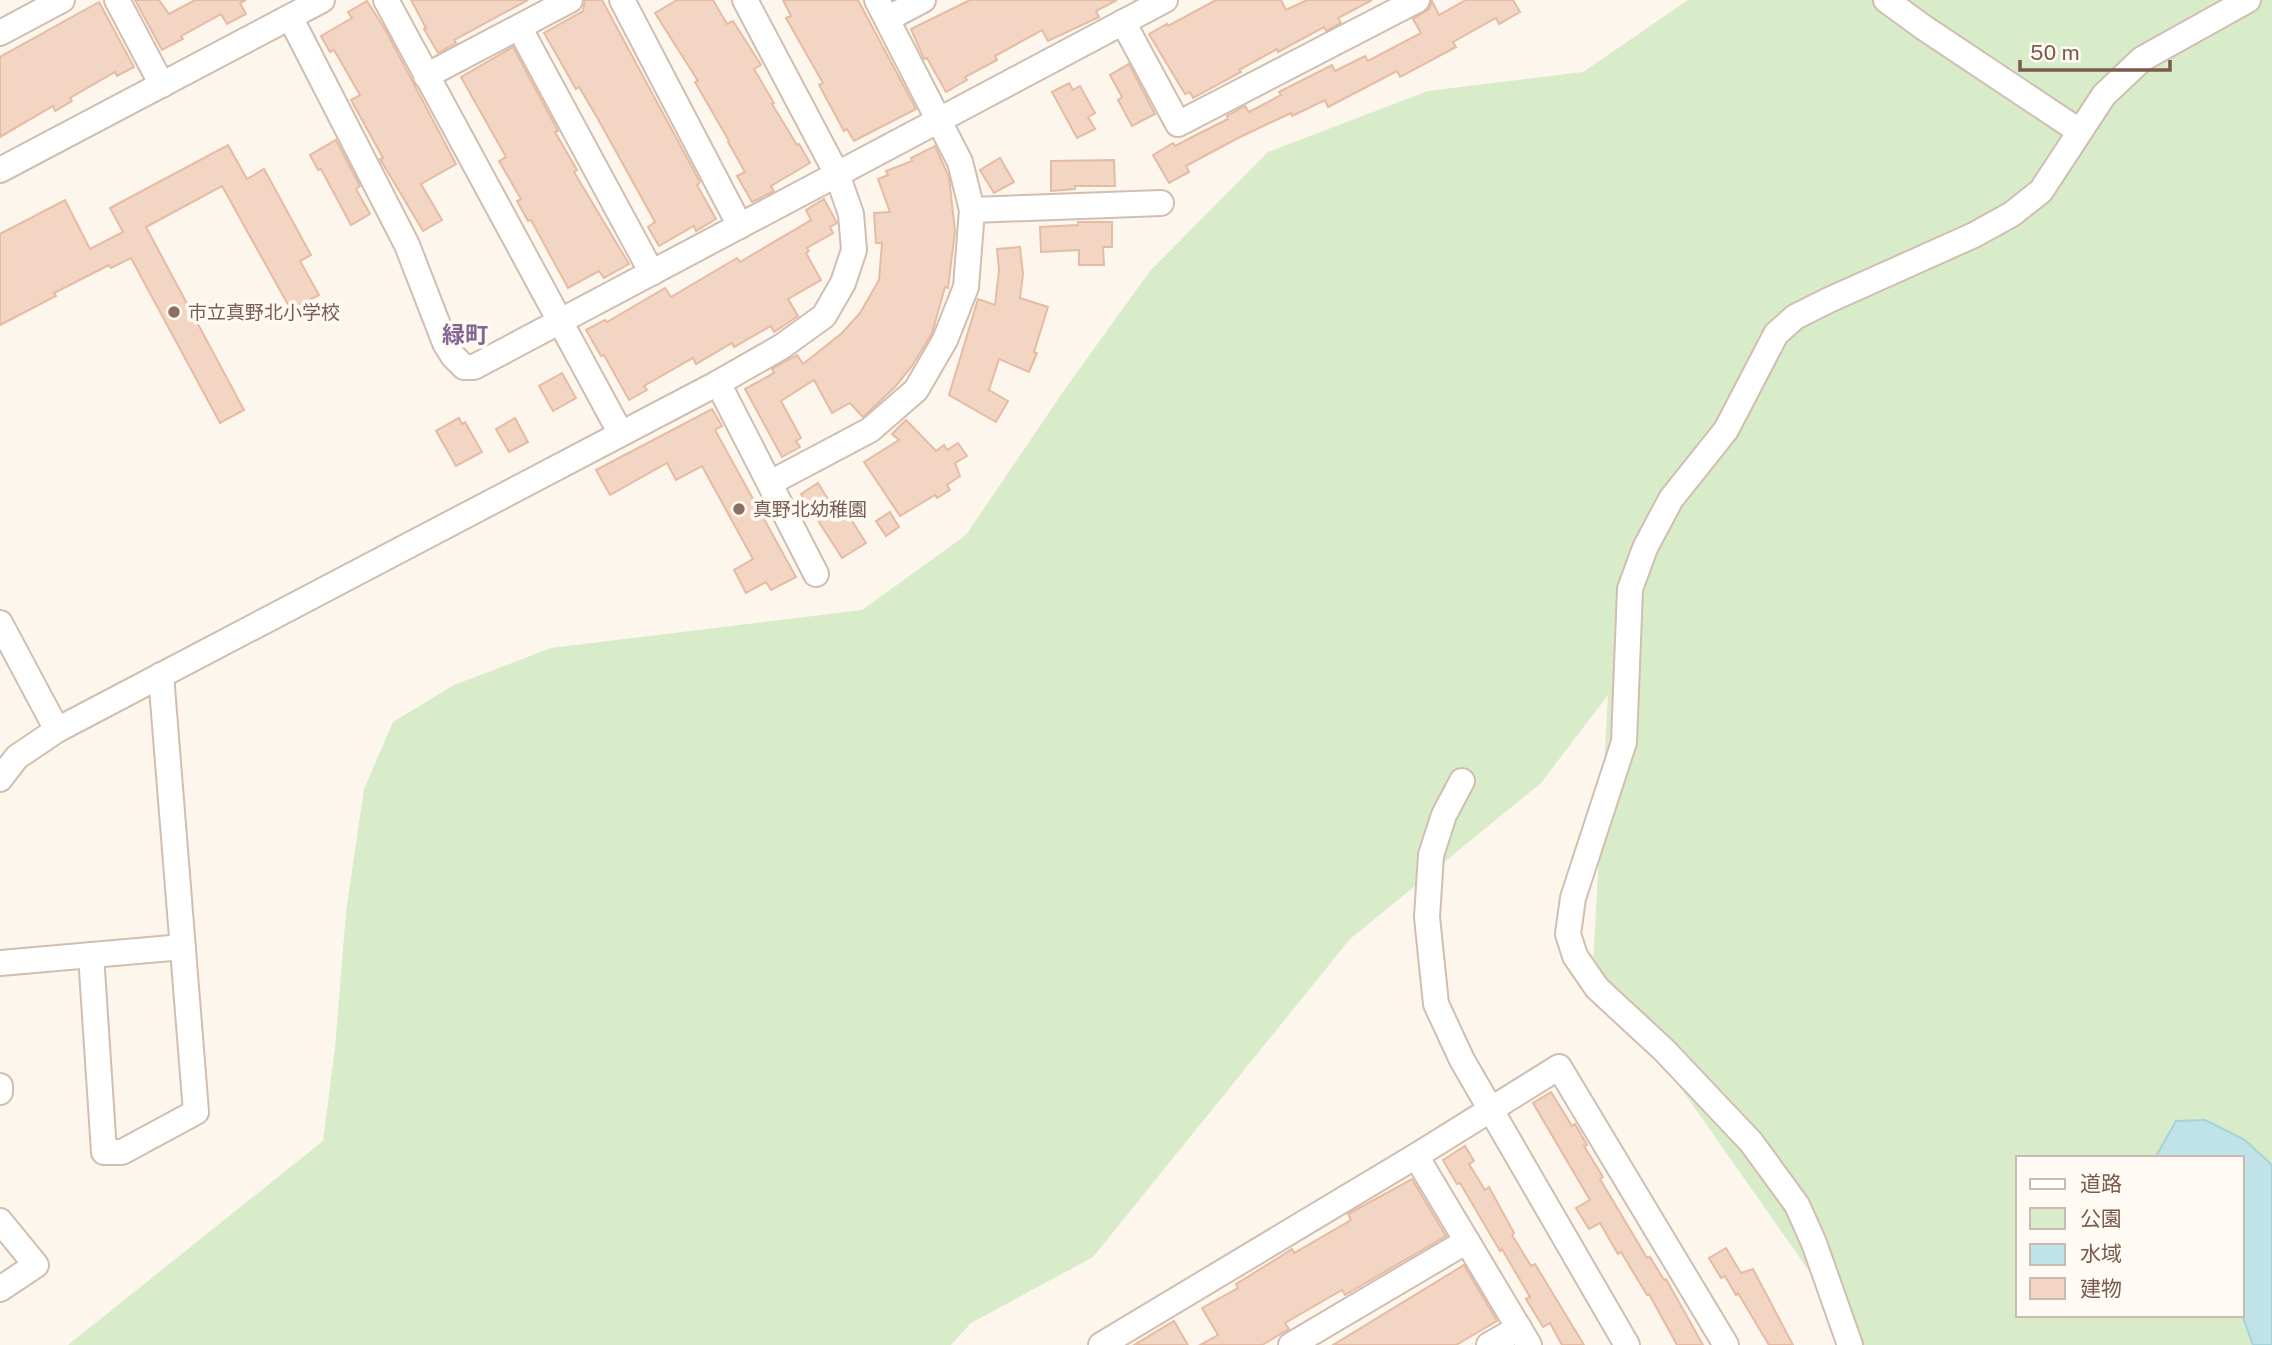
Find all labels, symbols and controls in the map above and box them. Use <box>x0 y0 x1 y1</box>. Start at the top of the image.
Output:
scale bar <box>2020 28 2170 72</box>
text: 50 m <box>2030 40 2080 65</box>
place label: 市立真野北小学校 <box>188 301 340 323</box>
marker: 市立真野北小学校 <box>166 304 182 320</box>
district label: 緑町 <box>442 321 488 348</box>
place label: 真野北幼稚園 <box>753 498 867 520</box>
marker: 真野北幼稚園 <box>731 501 747 517</box>
legend <box>2016 1156 2244 1317</box>
text: 道路 <box>2080 1171 2122 1196</box>
text: 公園 <box>2080 1206 2122 1231</box>
text: 水域 <box>2080 1241 2122 1266</box>
text: 建物 <box>2080 1276 2122 1301</box>

